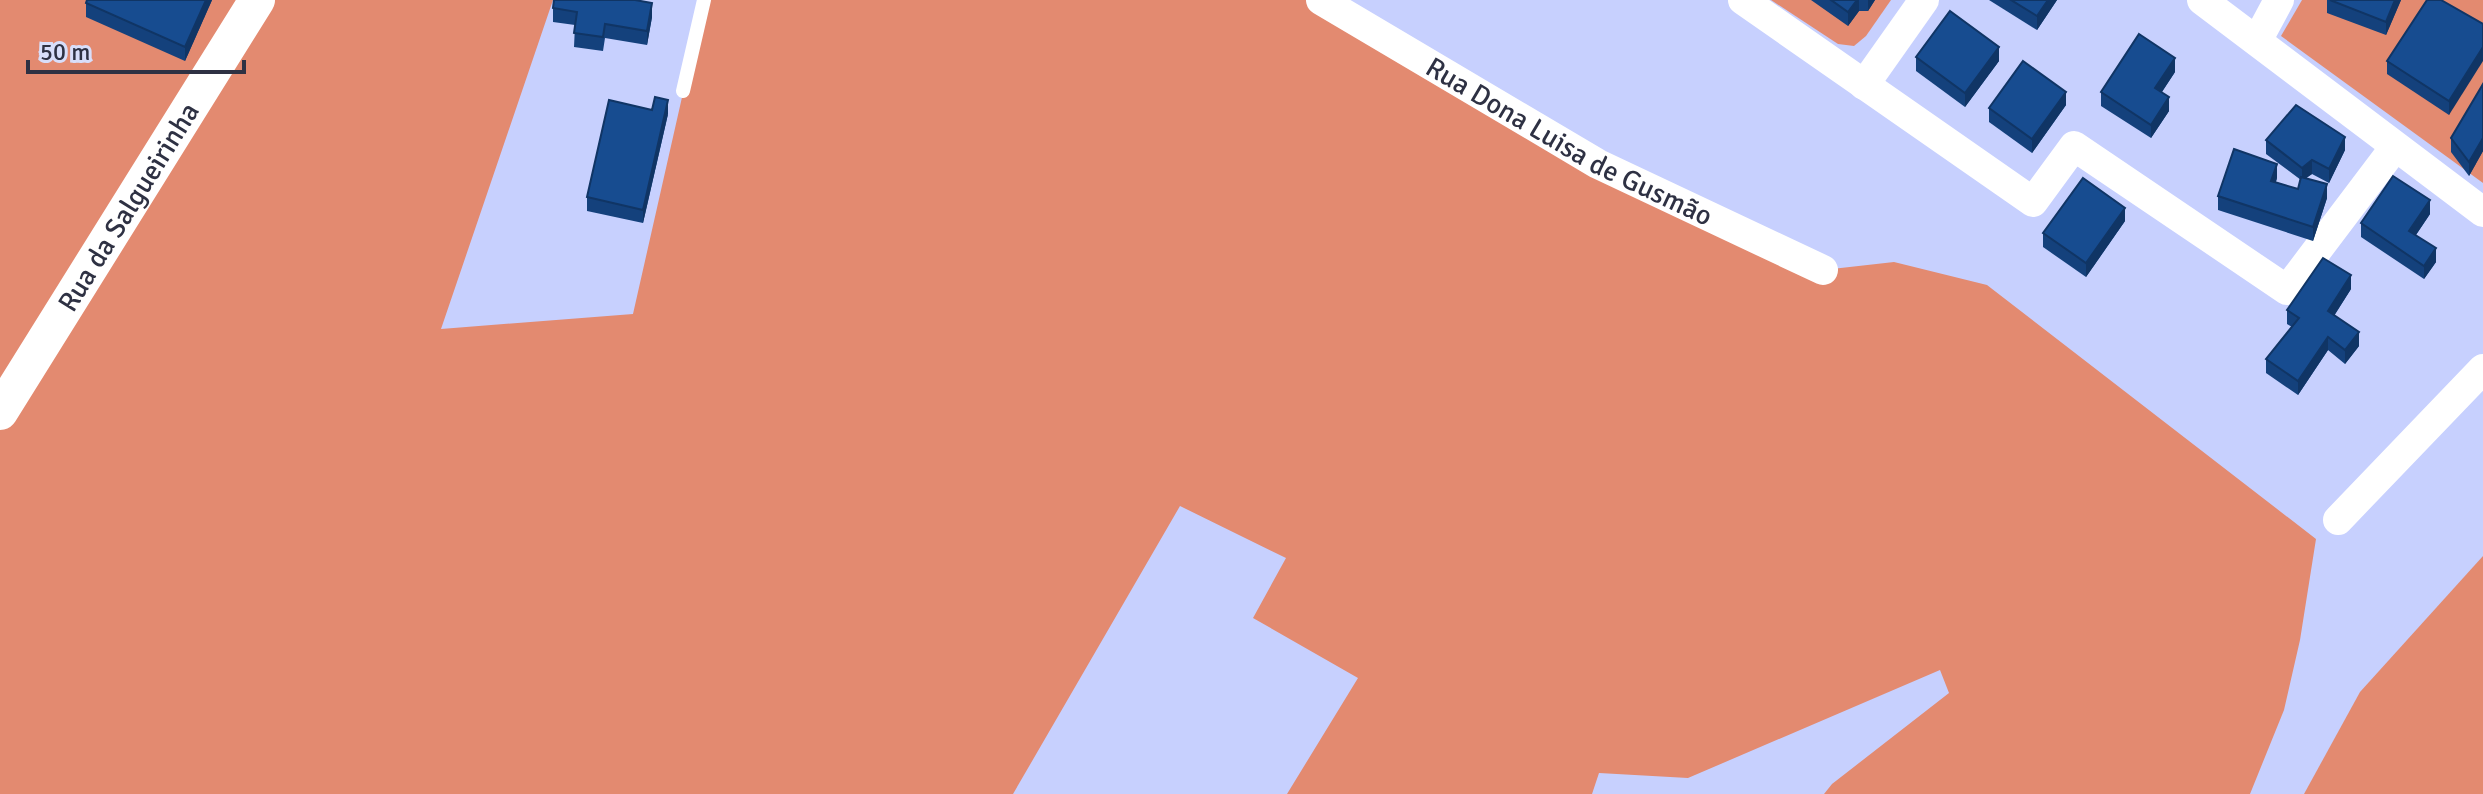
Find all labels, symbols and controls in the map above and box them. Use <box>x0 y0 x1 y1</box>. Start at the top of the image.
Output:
scale bar <box>28 24 244 74</box>
text: 50 m <box>40 37 90 67</box>
street label: Rua Dona Luisa de Gusmão <box>1420 50 1718 233</box>
street label: Rua da Salgueirinha <box>51 96 207 318</box>

